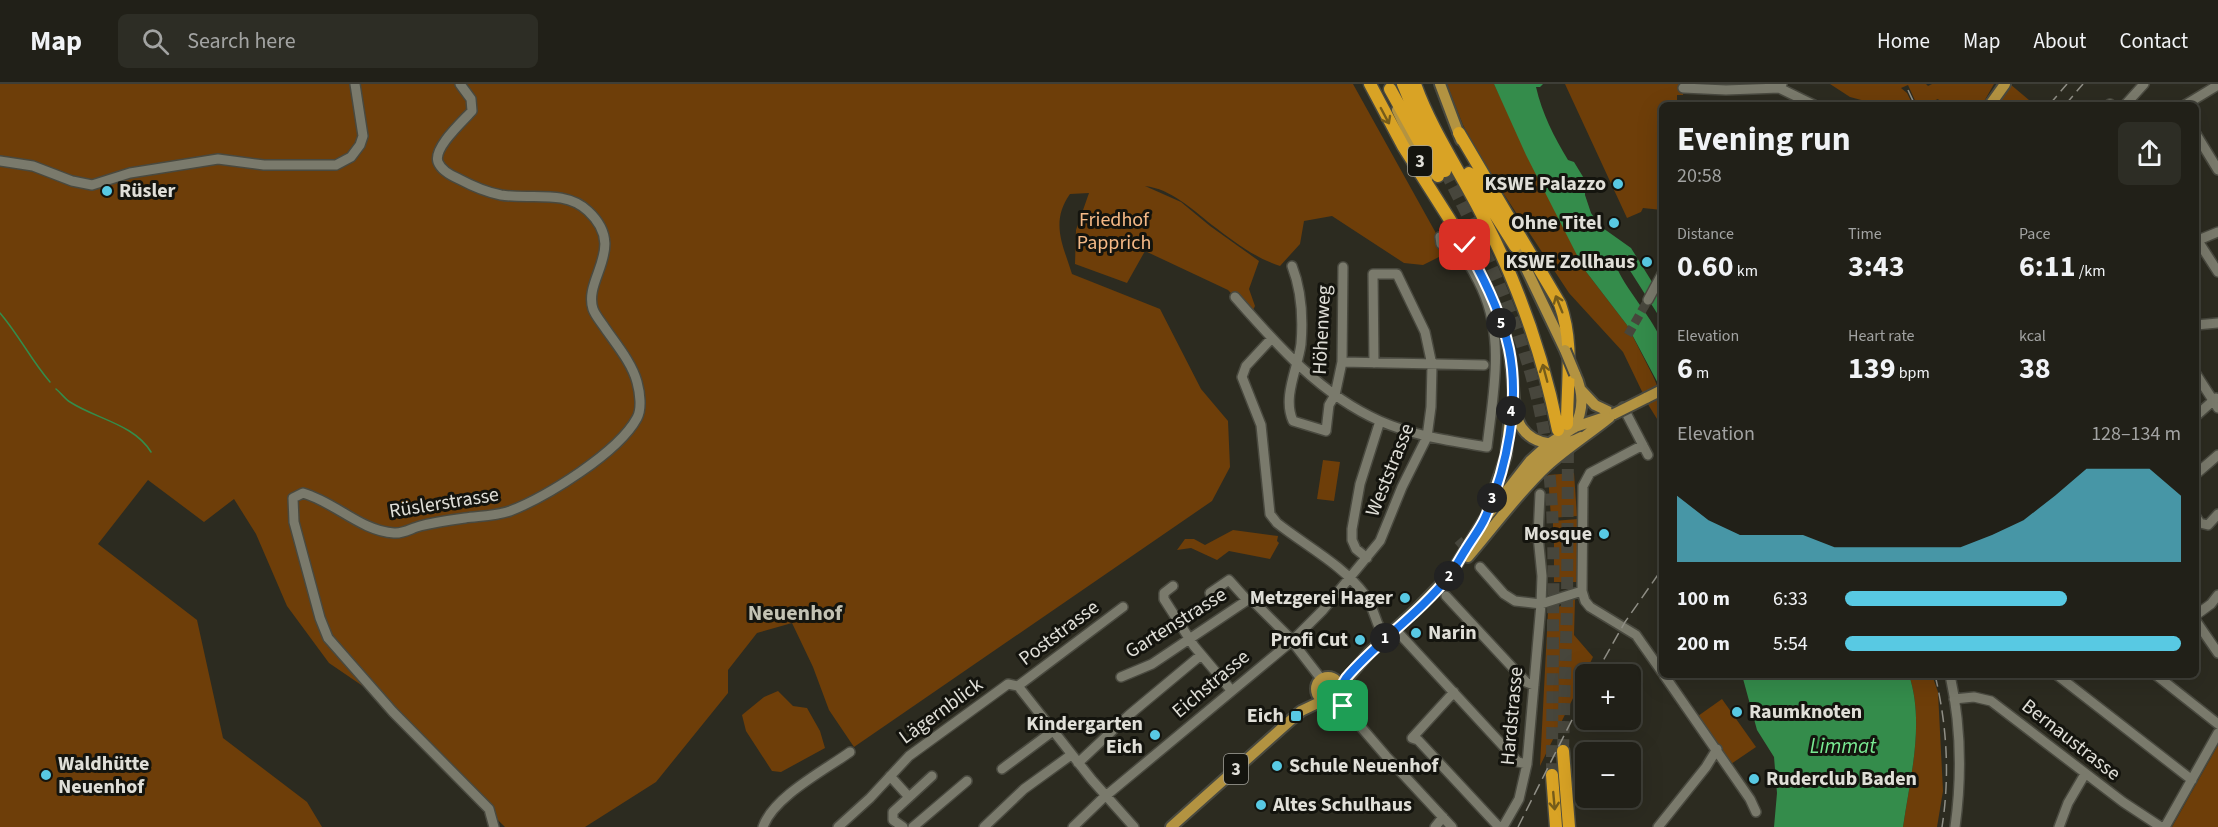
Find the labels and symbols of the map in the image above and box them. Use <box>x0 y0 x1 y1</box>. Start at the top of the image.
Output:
one-way arrow <box>1380 106 1391 124</box>
road number: 3 <box>1408 146 1432 176</box>
place label: KSWE Palazzo <box>1484 170 1606 198</box>
place label: Rüsler <box>119 177 176 205</box>
marker: KSWE Palazzo <box>1611 177 1625 191</box>
marker: Rüsler <box>100 184 114 198</box>
park label: Friedhof Papprich <box>1077 206 1151 257</box>
place label: Ohne Titel <box>1511 209 1602 237</box>
marker: Ohne Titel <box>1607 216 1621 230</box>
pin <box>1439 219 1490 270</box>
place label: KSWE Zollhaus <box>1505 248 1635 276</box>
marker: KSWE Zollhaus <box>1640 255 1654 269</box>
street label: Höhenweg <box>1306 284 1338 376</box>
one-way arrow <box>1553 295 1564 314</box>
pin: 5 <box>1486 308 1516 338</box>
one-way arrow <box>1539 364 1551 383</box>
pin: 4 <box>1496 396 1526 426</box>
street label: Weststrasse <box>1359 419 1421 521</box>
street label: Rüslerstrasse <box>387 481 501 525</box>
pin: 3 <box>1477 483 1507 513</box>
place label: Mosque <box>1524 520 1592 548</box>
marker: Mosque <box>1597 527 1611 541</box>
pin: 2 <box>1434 561 1464 591</box>
street label: Gartenstrasse <box>1120 581 1232 665</box>
place label: Metzgerei Hager <box>1250 584 1393 612</box>
marker: Metzgerei Hager <box>1398 591 1412 605</box>
street label: Poststrasse <box>1013 593 1105 673</box>
district label: Neuenhof <box>748 597 844 629</box>
place label: Narin <box>1428 619 1477 647</box>
pin: 1 <box>1370 623 1400 653</box>
place label: Profi Cut <box>1271 626 1348 654</box>
marker: Narin <box>1409 626 1423 640</box>
marker: Profi Cut <box>1353 633 1367 647</box>
street label: Eichstrasse <box>1166 643 1256 725</box>
street label: Hardstrasse <box>1494 665 1530 767</box>
street label: Lägernblick <box>893 671 989 751</box>
pin <box>1317 680 1368 731</box>
street label: Bernaustrasse <box>2016 692 2126 788</box>
place label: Raumknoten <box>1749 698 1862 726</box>
place label: Eich <box>1247 702 1284 730</box>
marker: Raumknoten <box>1730 705 1744 719</box>
marker: Eich <box>1289 709 1303 723</box>
place label: Kindergarten Eich <box>1026 710 1143 761</box>
marker: Kindergarten Eich <box>1148 728 1162 742</box>
water label: Limmat <box>1810 731 1877 761</box>
place label: Waldhütte Neuenhof <box>58 750 149 801</box>
place label: Schule Neuenhof <box>1289 752 1440 780</box>
road number: 3 <box>1224 754 1248 784</box>
marker: Schule Neuenhof <box>1270 759 1284 773</box>
place label: Ruderclub Baden <box>1766 765 1917 793</box>
marker: Waldhütte Neuenhof <box>39 768 53 782</box>
marker: Ruderclub Baden <box>1747 772 1761 786</box>
one-way arrow <box>1549 790 1560 810</box>
place label: Altes Schulhaus <box>1272 791 1412 819</box>
marker: Altes Schulhaus <box>1254 798 1268 812</box>

